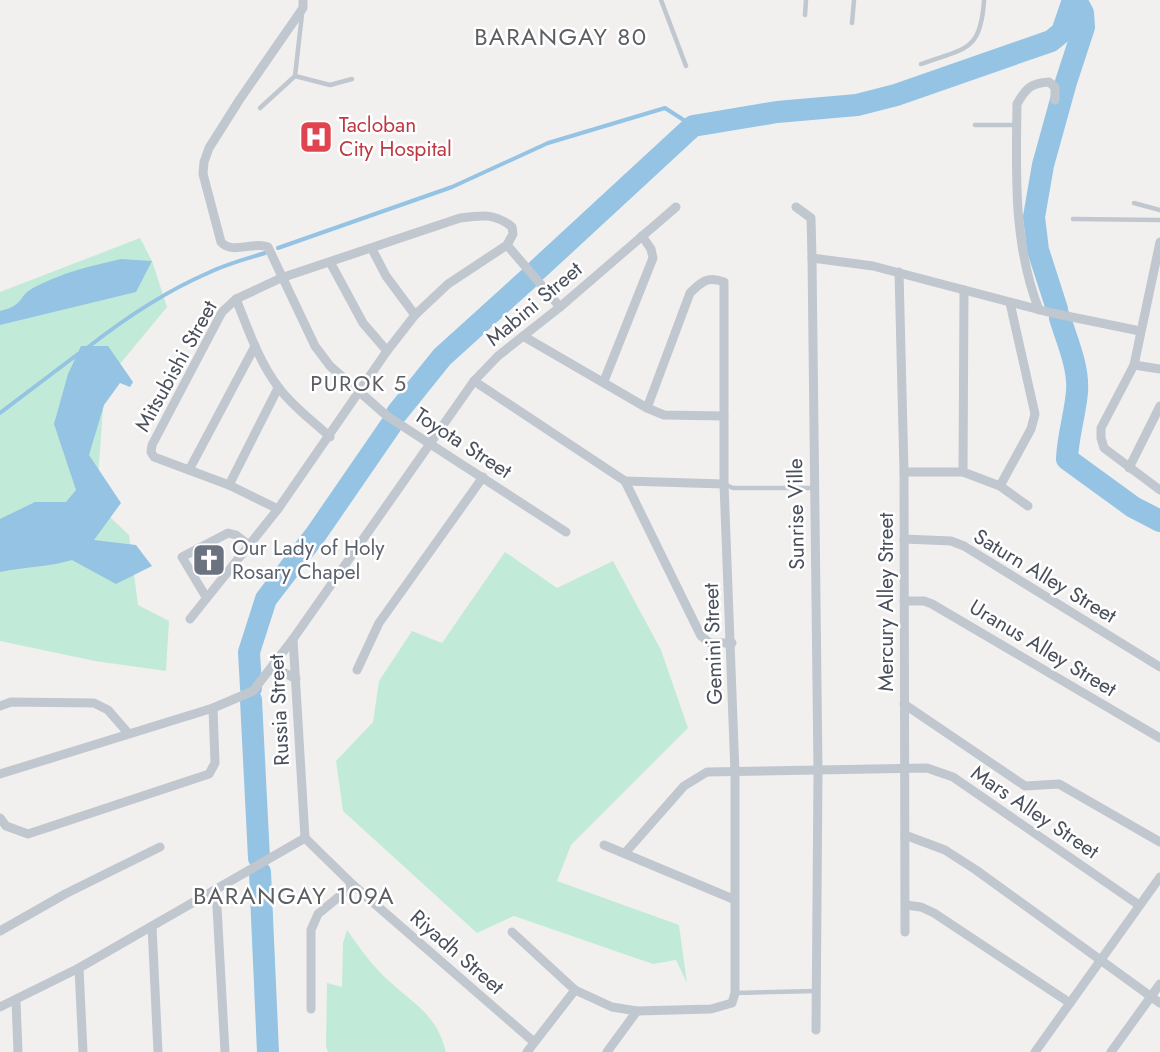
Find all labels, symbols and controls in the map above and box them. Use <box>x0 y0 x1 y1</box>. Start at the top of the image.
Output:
district label: BARANGAY 80 <box>474 19 648 54</box>
place label: Tacloban City Hospital <box>339 110 452 164</box>
hospital icon: Tacloban City Hospital <box>298 119 334 155</box>
street label: Mabini Street <box>479 255 589 353</box>
street label: Mitsubishi Street <box>128 295 224 437</box>
district label: PUROK 5 <box>310 367 408 399</box>
street label: Toyota Street <box>408 400 518 486</box>
street label: Sunrise Ville <box>780 458 812 570</box>
street label: Mercury Alley Street <box>871 513 901 691</box>
street label: Saturn Alley Street <box>968 521 1122 631</box>
place label: Our Lady of Holy Rosary Chapel <box>232 533 385 587</box>
church icon: Our Lady of Holy Rosary Chapel <box>191 542 227 578</box>
street label: Gemini Street <box>696 583 730 705</box>
street label: Uranus Alley Street <box>964 592 1122 704</box>
street label: Russia Street <box>261 653 297 767</box>
street label: Mars Alley Street <box>965 758 1105 866</box>
district label: BARANGAY 109A <box>193 878 395 913</box>
street label: Riyadh Street <box>403 903 511 1001</box>

